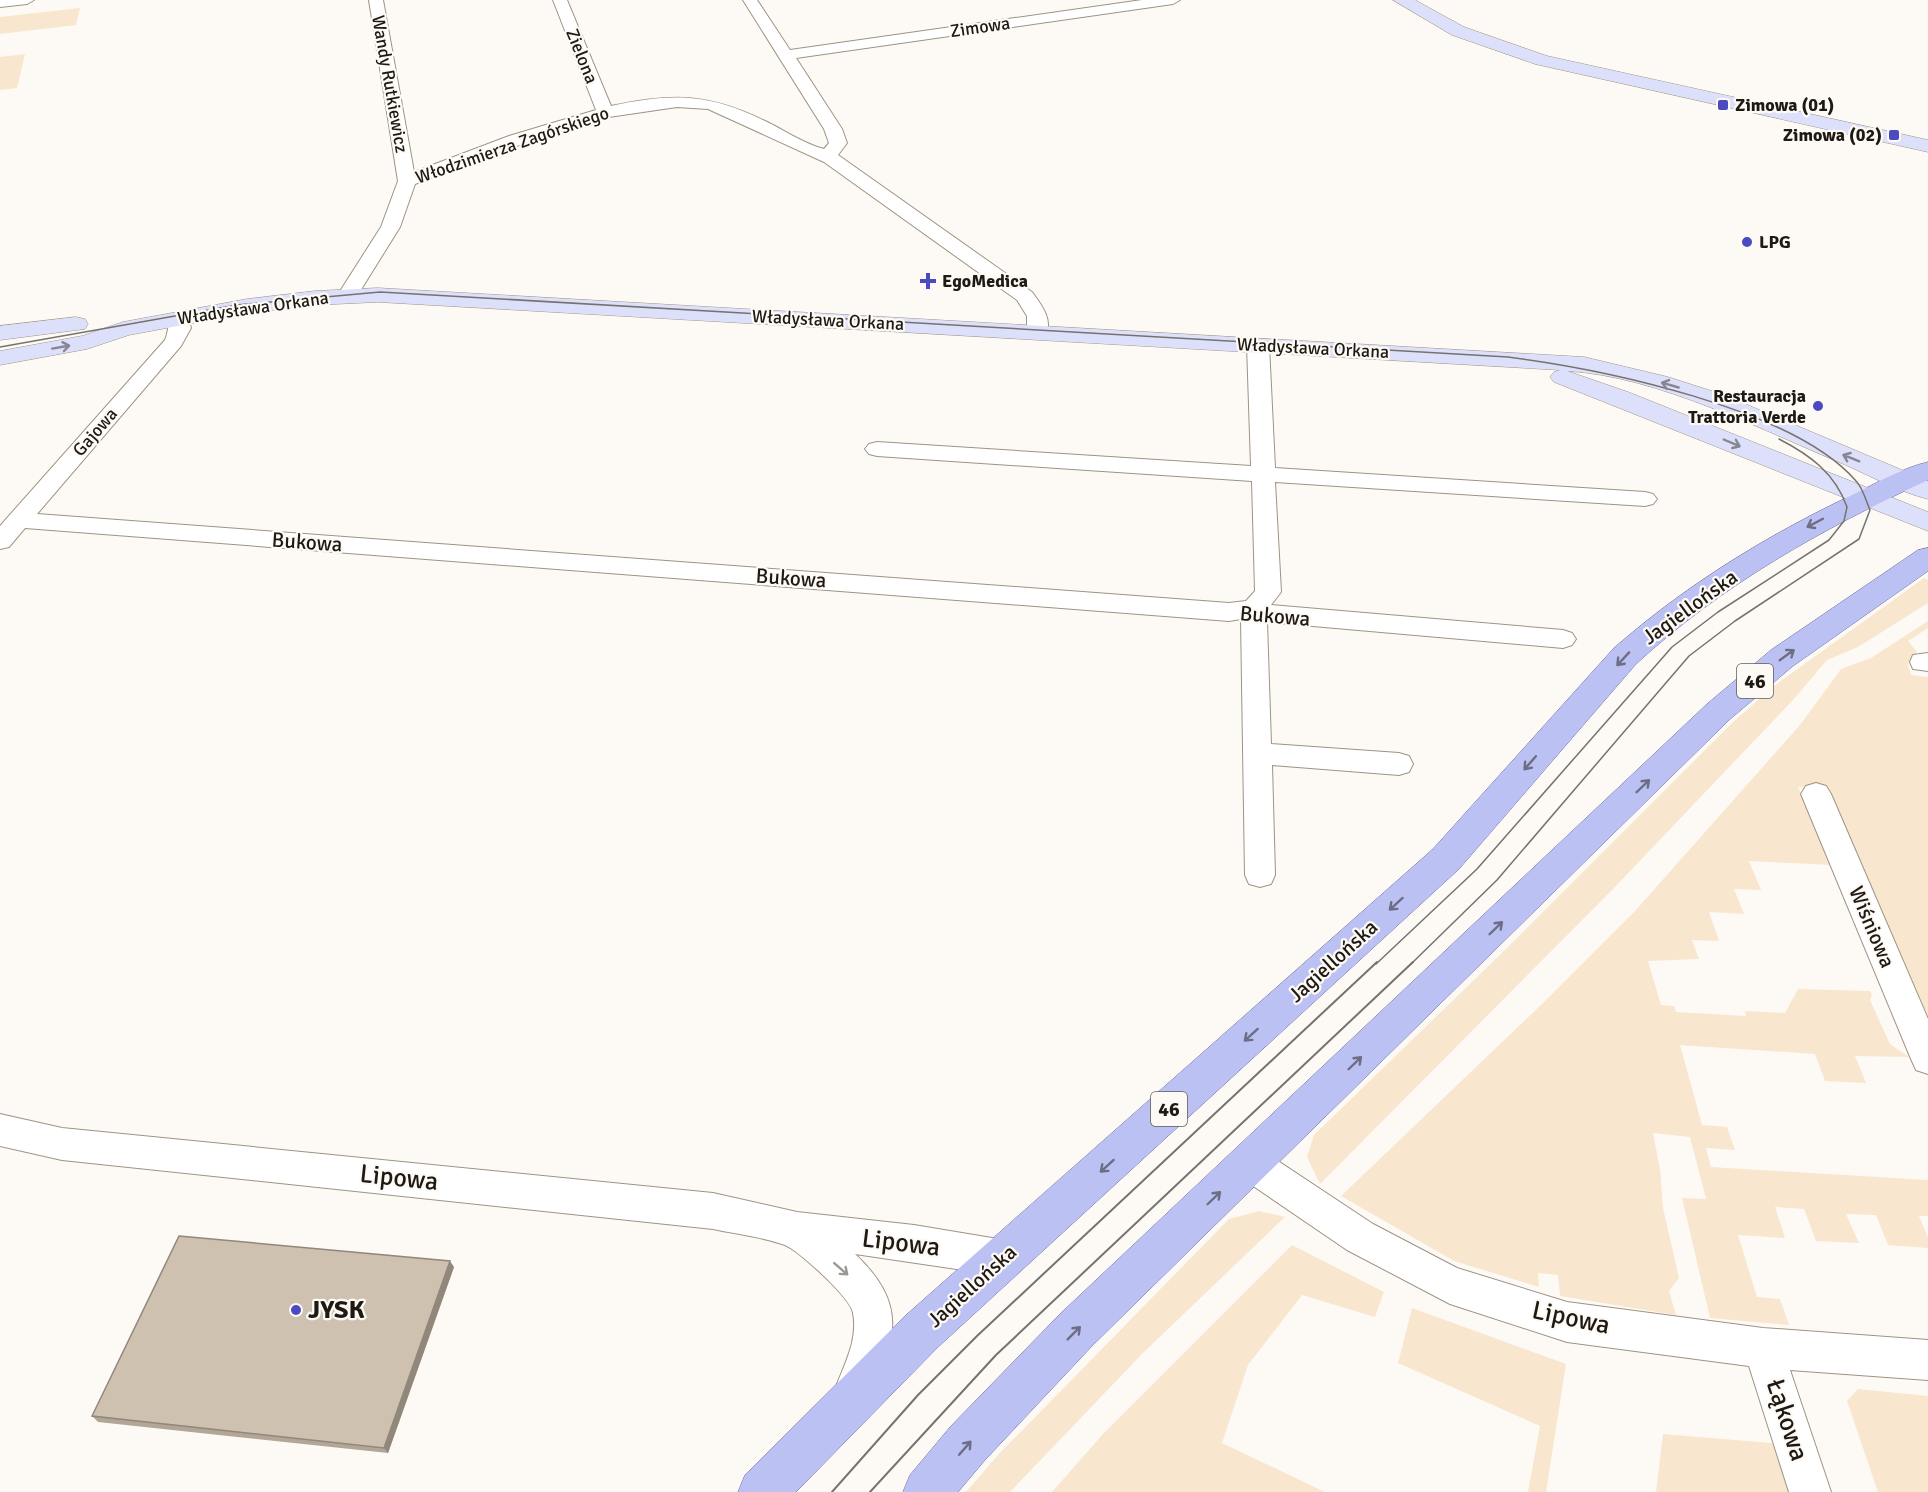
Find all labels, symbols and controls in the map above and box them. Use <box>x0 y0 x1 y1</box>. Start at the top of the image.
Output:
street label: Zimowa <box>949 12 1011 42</box>
street label: Wandy Rutkiewicz <box>367 13 413 155</box>
street label: Zielona <box>561 25 603 87</box>
place label: Zimowa (01) <box>1735 94 1834 116</box>
marker: Zimowa (01) <box>1716 98 1730 112</box>
street label: Włodzimierza Zagórskiego <box>412 102 612 188</box>
place label: Zimowa (02) <box>1783 124 1882 146</box>
marker: Zimowa (02) <box>1887 128 1901 142</box>
place label: LPG <box>1759 231 1791 253</box>
marker: LPG <box>1740 235 1754 249</box>
place label: EgoMedica <box>942 270 1028 292</box>
marker: EgoMedica <box>919 272 937 290</box>
street label: Władysława Orkana <box>176 286 330 330</box>
street label: Władysława Orkana <box>751 305 905 335</box>
street label: Władysława Orkana <box>1236 333 1390 363</box>
one-way arrow <box>51 341 70 352</box>
one-way arrow <box>1661 379 1680 390</box>
place label: Restauracja Trattoria Verde <box>1688 385 1806 428</box>
marker: Restauracja Trattoria Verde <box>1811 399 1825 413</box>
street label: Gajowa <box>68 403 122 461</box>
one-way arrow <box>1722 438 1740 449</box>
one-way arrow <box>1842 452 1861 463</box>
one-way arrow <box>1807 518 1825 529</box>
street label: Bukowa <box>271 527 343 557</box>
street label: Bukowa <box>755 563 827 593</box>
street label: Jagiellońska <box>1637 564 1743 650</box>
street label: Bukowa <box>1239 600 1311 632</box>
one-way arrow <box>1779 649 1795 661</box>
one-way arrow <box>1615 652 1630 667</box>
road number: 46 <box>1737 664 1773 698</box>
one-way arrow <box>1523 755 1537 770</box>
one-way arrow <box>1635 778 1650 793</box>
street label: Wiśniowa <box>1843 882 1901 972</box>
one-way arrow <box>1389 897 1404 911</box>
street label: Jagiellońska <box>1283 914 1383 1008</box>
one-way arrow <box>1488 920 1503 935</box>
one-way arrow <box>1244 1028 1259 1042</box>
one-way arrow <box>1347 1056 1362 1070</box>
road number: 46 <box>1151 1092 1187 1126</box>
street label: Lipowa <box>358 1158 440 1198</box>
one-way arrow <box>1099 1159 1114 1173</box>
one-way arrow <box>1207 1190 1222 1205</box>
street label: Lipowa <box>860 1222 942 1264</box>
street label: Jagiellońska <box>922 1239 1022 1333</box>
one-way arrow <box>833 1262 848 1276</box>
place label: JYSK <box>308 1294 365 1326</box>
street label: Lipowa <box>1529 1294 1613 1342</box>
marker: JYSK <box>289 1303 303 1317</box>
one-way arrow <box>1066 1325 1081 1340</box>
street label: Łąkowa <box>1759 1375 1815 1465</box>
one-way arrow <box>958 1440 972 1455</box>

